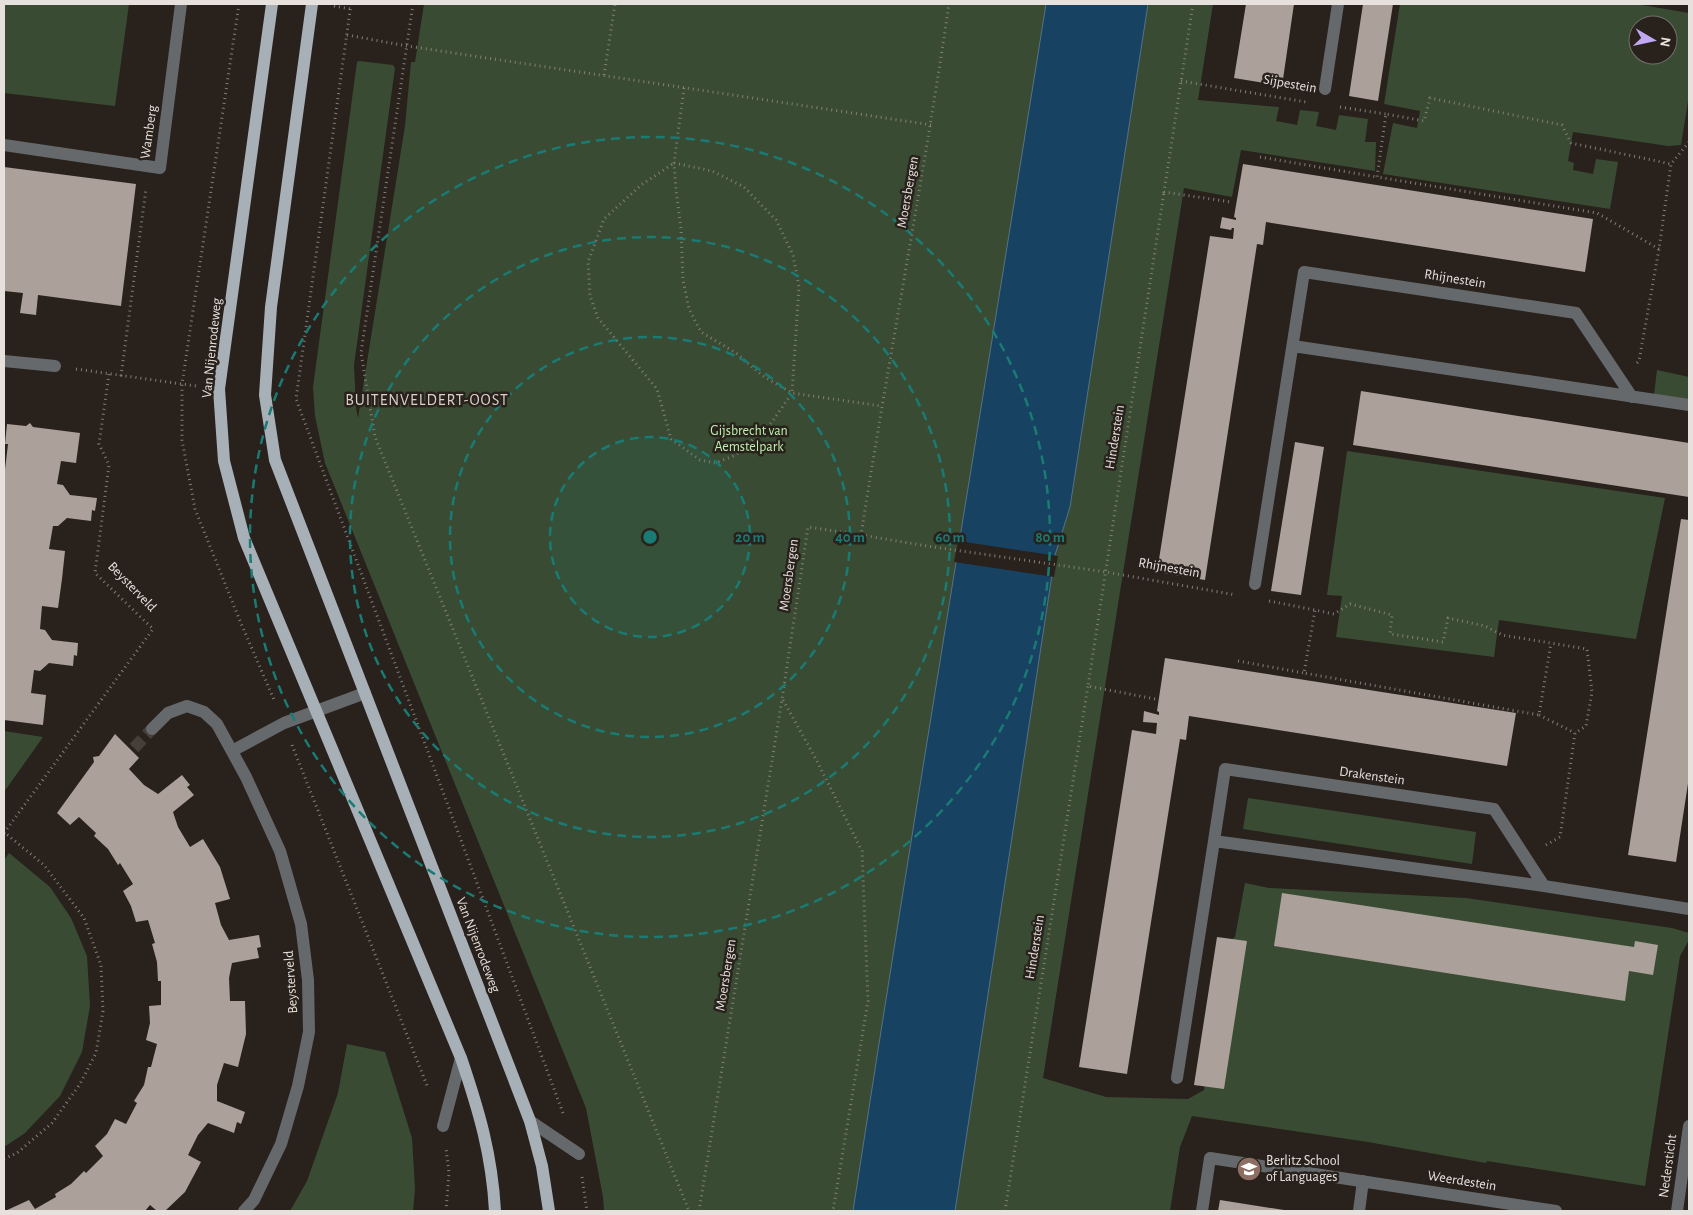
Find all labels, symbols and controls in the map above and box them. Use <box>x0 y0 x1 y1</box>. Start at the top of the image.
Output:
north arrow <box>1628 15 1678 65</box>
text: N <box>1657 36 1673 48</box>
street label: Sijpestein <box>1262 72 1318 96</box>
street label: Wamberg <box>138 104 160 160</box>
street label: Moersbergen <box>895 155 921 229</box>
street label: Rhijnestein <box>1423 267 1487 291</box>
street label: Van Nijenrodeweg <box>200 297 224 399</box>
district label: BUITENVELDERT-OOST <box>345 392 509 408</box>
street label: Hinderstein <box>1103 404 1127 470</box>
park label: Gijsbrecht van Aemstelpark <box>710 424 788 454</box>
centre of rings <box>641 528 659 546</box>
text: 20 m <box>735 530 765 545</box>
text: 40 m <box>835 530 865 545</box>
text: 60 m <box>935 530 965 545</box>
text: 80 m <box>1035 530 1065 545</box>
street label: Moersbergen <box>777 538 801 612</box>
street label: Rhijnestein <box>1137 556 1201 580</box>
street label: Beysterveld <box>105 559 159 615</box>
street label: Drakenstein <box>1338 764 1406 788</box>
street label: Van Nijenrodeweg <box>453 895 503 995</box>
street label: Hinderstein <box>1023 914 1047 980</box>
street label: Moersbergen <box>713 938 739 1012</box>
street label: Beysterveld <box>282 950 300 1014</box>
street label: Nedersticht <box>1657 1133 1679 1199</box>
place label: Berlitz School of Languages <box>1266 1154 1340 1184</box>
school or university icon: Berlitz School of Languages <box>1236 1156 1262 1182</box>
street label: Weerdestein <box>1427 1169 1497 1193</box>

